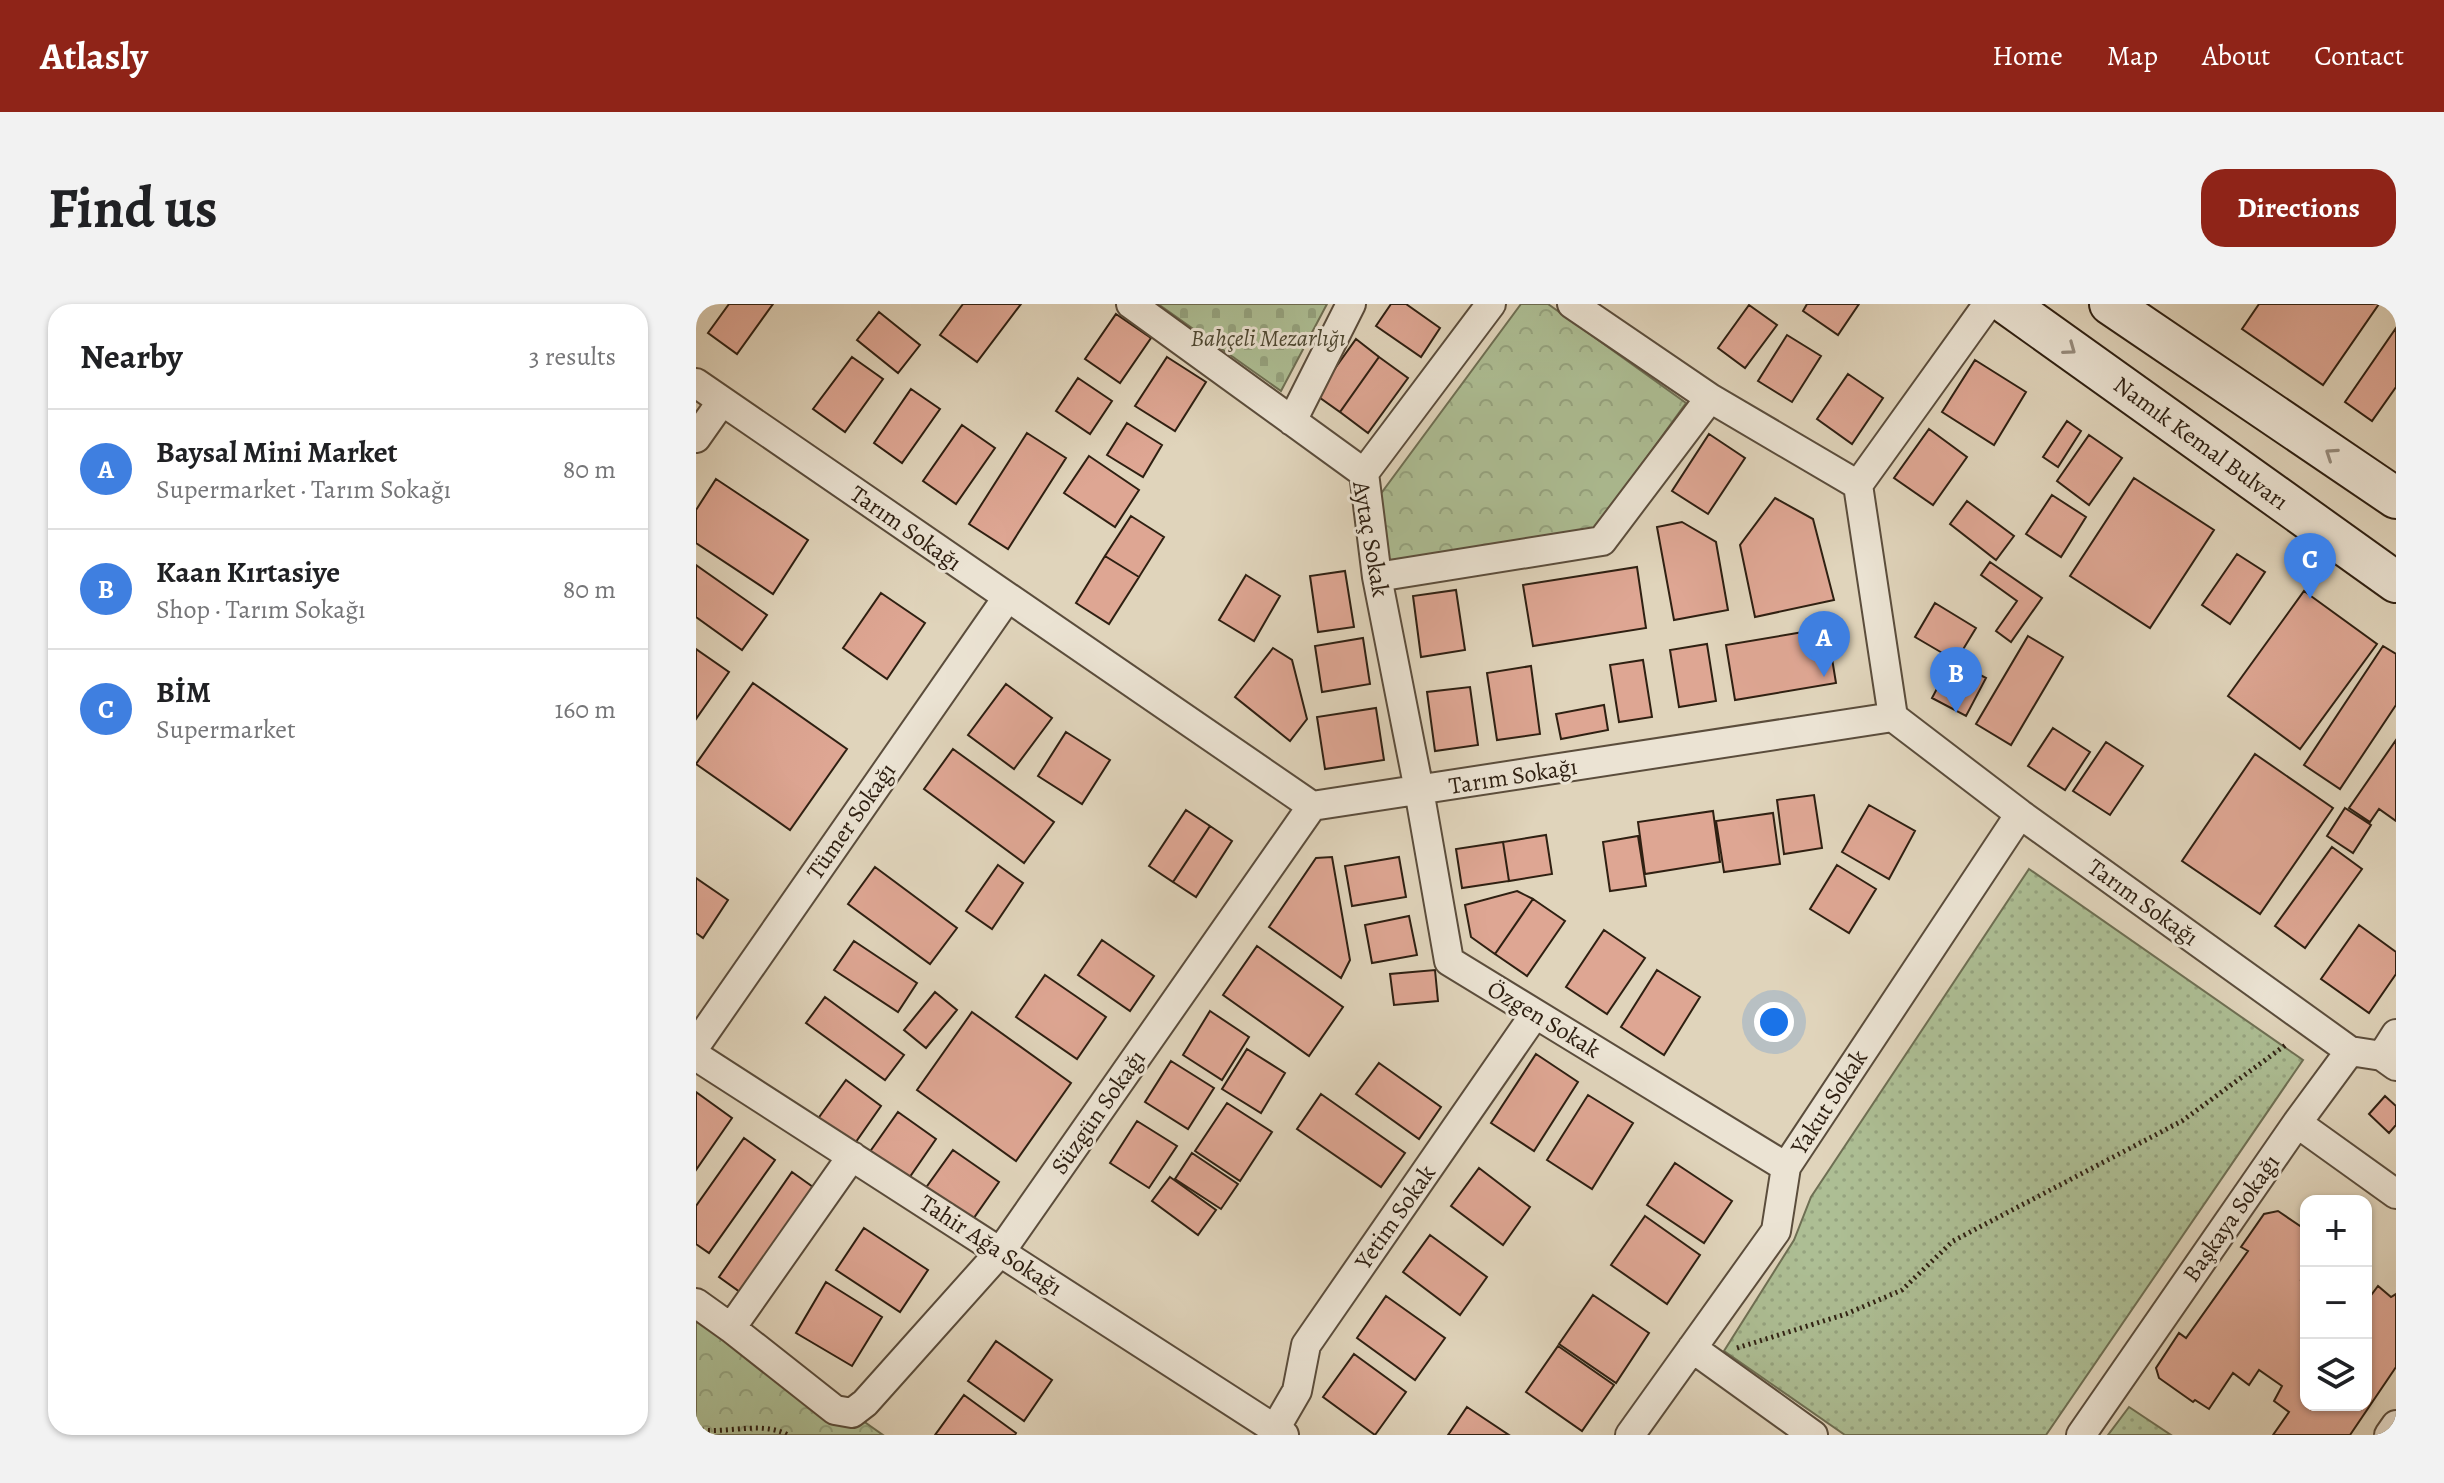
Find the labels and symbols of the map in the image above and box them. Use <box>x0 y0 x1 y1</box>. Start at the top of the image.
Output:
park label: Bahçeli Mezarlığı <box>1190 322 1346 354</box>
one-way arrow <box>2061 339 2076 354</box>
street label: Namık Kemal Bulvarı <box>2107 369 2295 517</box>
one-way arrow <box>2326 449 2340 464</box>
street label: Tarım Sokağı <box>844 478 968 578</box>
street label: Aytaç Sokak <box>1345 478 1397 599</box>
pin: C <box>2284 533 2336 599</box>
pin: A <box>1798 611 1850 677</box>
pin: B <box>1930 647 1982 713</box>
street label: Tarım Sokağı <box>1447 750 1579 802</box>
street label: Tümer Sokağı <box>799 756 903 886</box>
street label: Tarım Sokağı <box>2081 851 2205 953</box>
street label: Özgen Sokak <box>1481 973 1607 1065</box>
your location <box>1754 1002 1794 1042</box>
street label: Süzgün Sokağı <box>1043 1043 1153 1181</box>
street label: Yakut Sokak <box>1783 1043 1875 1161</box>
street label: Başkaya Sokağı <box>2175 1148 2287 1288</box>
street label: Yetim Sokak <box>1347 1158 1443 1277</box>
street label: Tahir Ağa Sokağı <box>914 1187 1068 1303</box>

